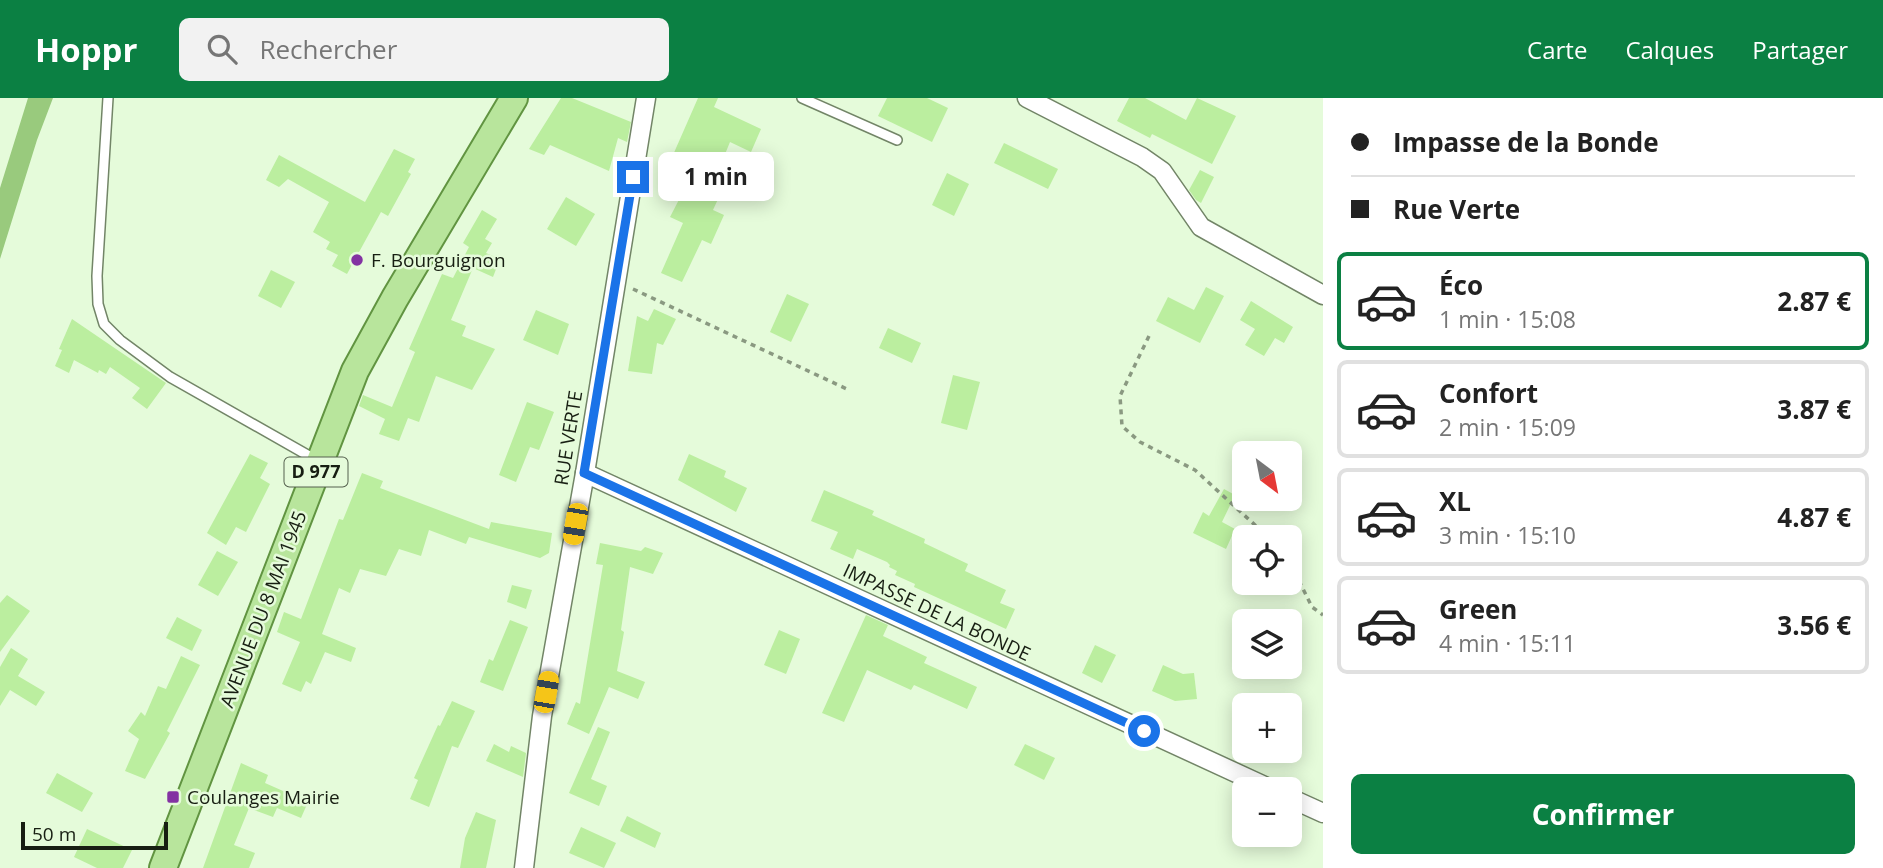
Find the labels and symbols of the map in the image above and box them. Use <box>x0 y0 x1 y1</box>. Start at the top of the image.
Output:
callout: 1 min <box>658 153 773 202</box>
route end <box>617 161 649 193</box>
place label: F. Bourguignon <box>371 247 506 273</box>
marker: F. Bourguignon <box>349 252 365 268</box>
street label: RUE VERTE <box>548 389 588 487</box>
north arrow <box>1232 441 1302 511</box>
road number: D 977 <box>284 458 348 486</box>
car <box>562 501 589 547</box>
street label: AVENUE DU 8 MAI 1945 <box>213 507 313 711</box>
street label: IMPASSE DE LA BONDE <box>839 557 1035 667</box>
car <box>533 669 560 715</box>
route start <box>1128 715 1160 747</box>
place label: Coulanges Mairie <box>187 784 340 810</box>
marker: Coulanges Mairie <box>165 789 181 805</box>
scale bar <box>21 819 168 851</box>

